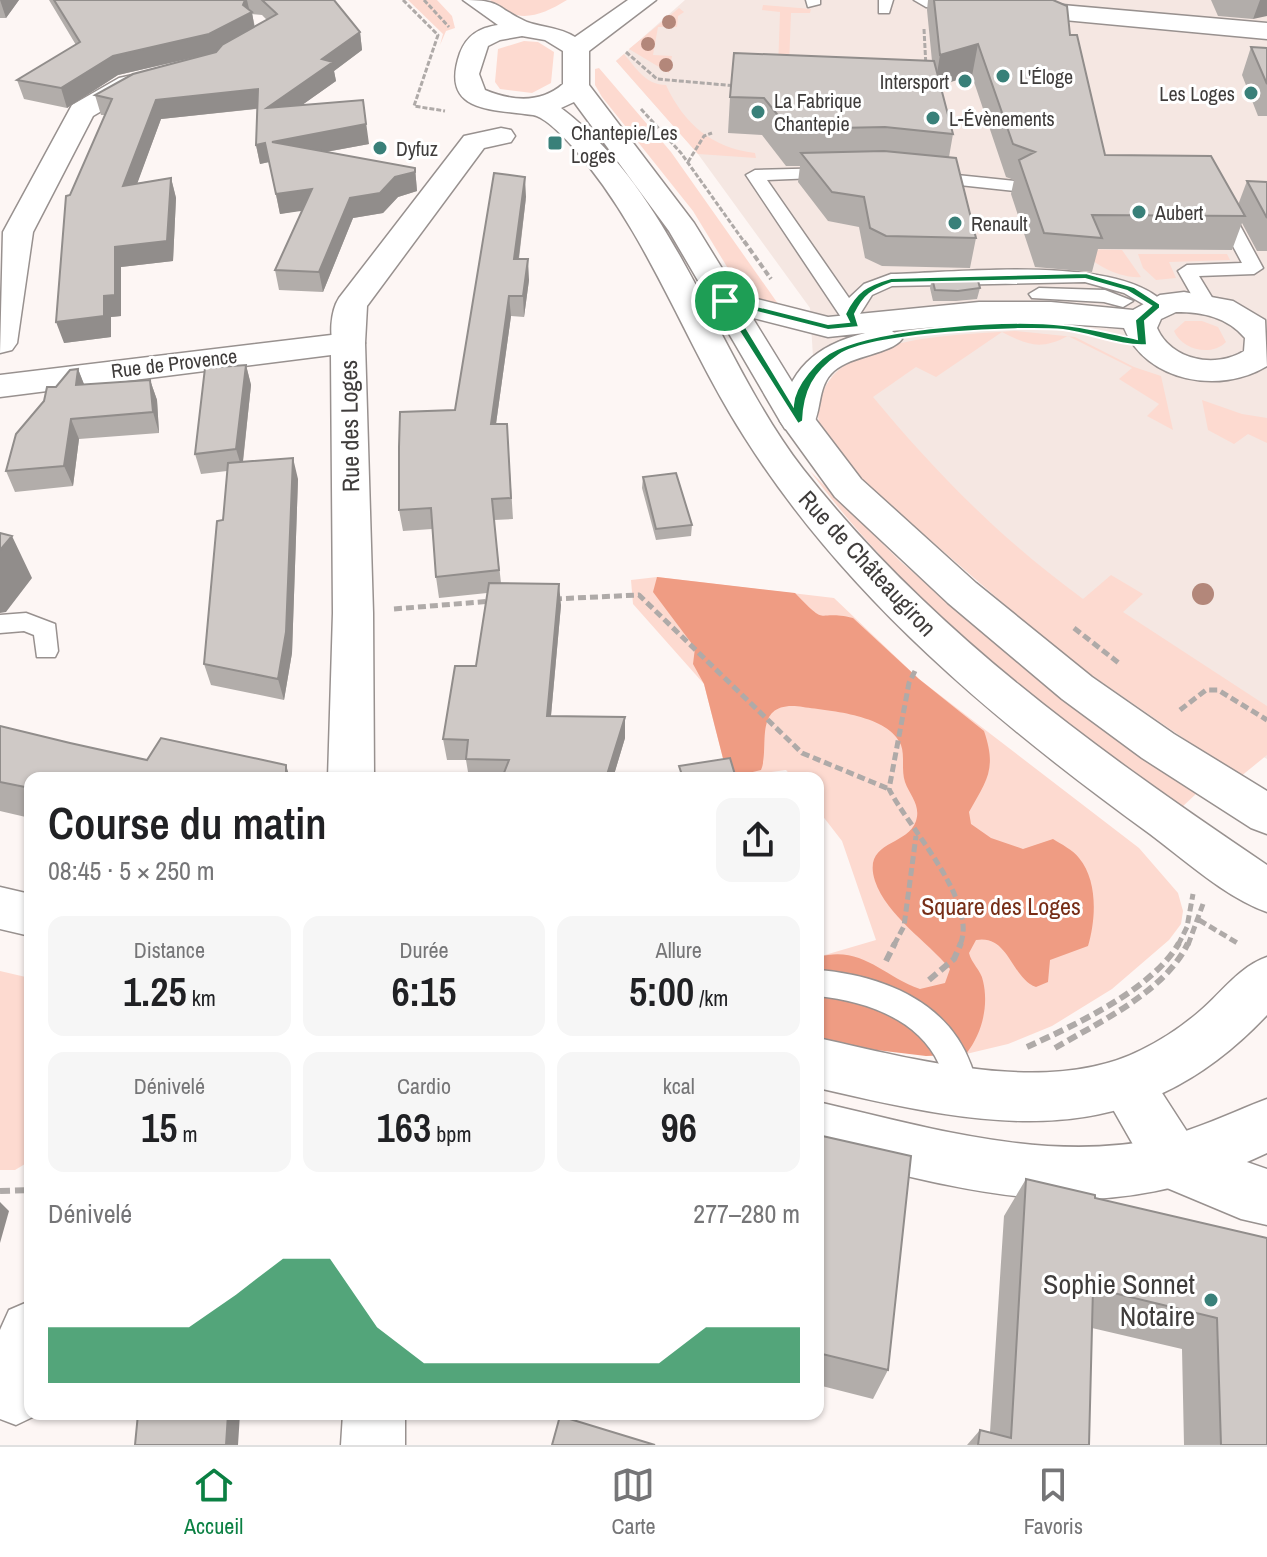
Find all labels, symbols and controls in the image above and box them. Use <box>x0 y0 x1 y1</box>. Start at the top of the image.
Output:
place label: L'Éloge <box>1019 63 1073 90</box>
marker: L'Éloge <box>994 67 1012 85</box>
place label: Intersport <box>880 68 949 95</box>
marker: Intersport <box>956 72 974 90</box>
place label: Les Loges <box>1159 80 1235 107</box>
marker: Les Loges <box>1242 84 1260 102</box>
place label: La Fabrique Chantepie <box>774 87 862 137</box>
marker: La Fabrique Chantepie <box>749 103 767 121</box>
place label: L-Évènements <box>949 105 1055 132</box>
marker: L-Évènements <box>924 109 942 127</box>
place label: Chantepie/Les Loges <box>571 119 678 169</box>
marker: Chantepie/Les Loges <box>546 134 564 152</box>
place label: Dyfuz <box>396 135 438 162</box>
marker: Dyfuz <box>371 139 389 157</box>
place label: Aubert <box>1154 199 1204 226</box>
marker: Aubert <box>1130 203 1148 221</box>
place label: Renault <box>971 210 1028 237</box>
marker: Renault <box>946 214 964 232</box>
pin <box>691 267 759 335</box>
icon: arrive <box>703 279 747 323</box>
street label: Rue de Provence <box>109 342 239 384</box>
street label: Rue des Loges <box>332 360 366 492</box>
street label: Rue de Châteaugiron <box>792 483 944 643</box>
text: Course du matin <box>48 793 327 853</box>
button: share <box>716 798 800 882</box>
text: 08:45 · 5 × 250 m <box>48 853 215 888</box>
park label: Square des Loges <box>921 890 1081 922</box>
text: Distance <box>134 935 205 965</box>
text: Durée <box>399 935 449 965</box>
text: Allure <box>656 935 702 965</box>
text: 1.25 <box>123 965 187 1018</box>
text: 6:15 <box>391 965 457 1018</box>
text: 5:00 <box>629 965 694 1018</box>
text: km <box>187 983 216 1013</box>
text: /km <box>694 983 728 1013</box>
text: Dénivelé <box>134 1071 205 1101</box>
text: Cardio <box>397 1071 451 1101</box>
text: kcal <box>663 1071 695 1101</box>
text: 15 <box>141 1101 178 1154</box>
text: 163 <box>377 1101 431 1154</box>
text: 96 <box>660 1101 697 1154</box>
text: m <box>178 1119 198 1149</box>
text: bpm <box>431 1119 471 1149</box>
text: Dénivelé <box>48 1196 132 1231</box>
text: 277–280 m <box>693 1196 800 1231</box>
place label: Sophie Sonnet Notaire <box>1043 1265 1195 1335</box>
marker: Sophie Sonnet Notaire <box>1202 1291 1220 1309</box>
tab: Accueil <box>184 1463 243 1541</box>
tab: Carte <box>611 1463 656 1541</box>
tab: Favoris <box>1024 1463 1083 1541</box>

